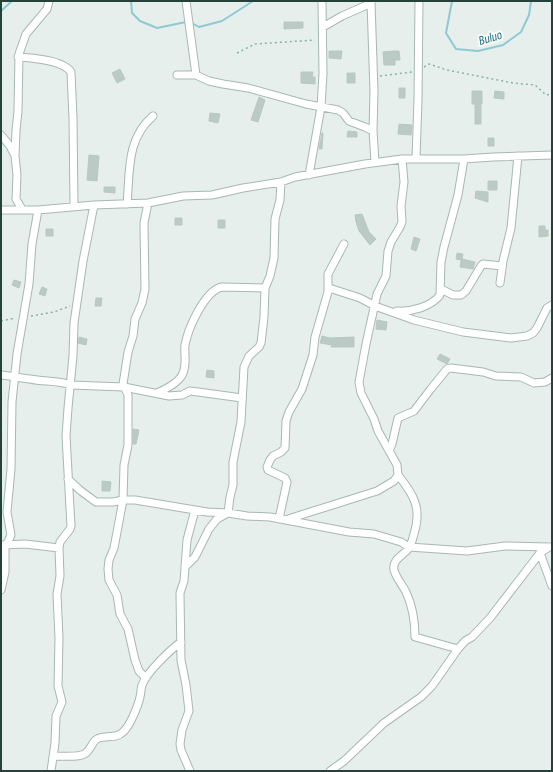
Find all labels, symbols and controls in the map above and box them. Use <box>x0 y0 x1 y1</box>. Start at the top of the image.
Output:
water label: Buluo <box>477 27 505 49</box>

